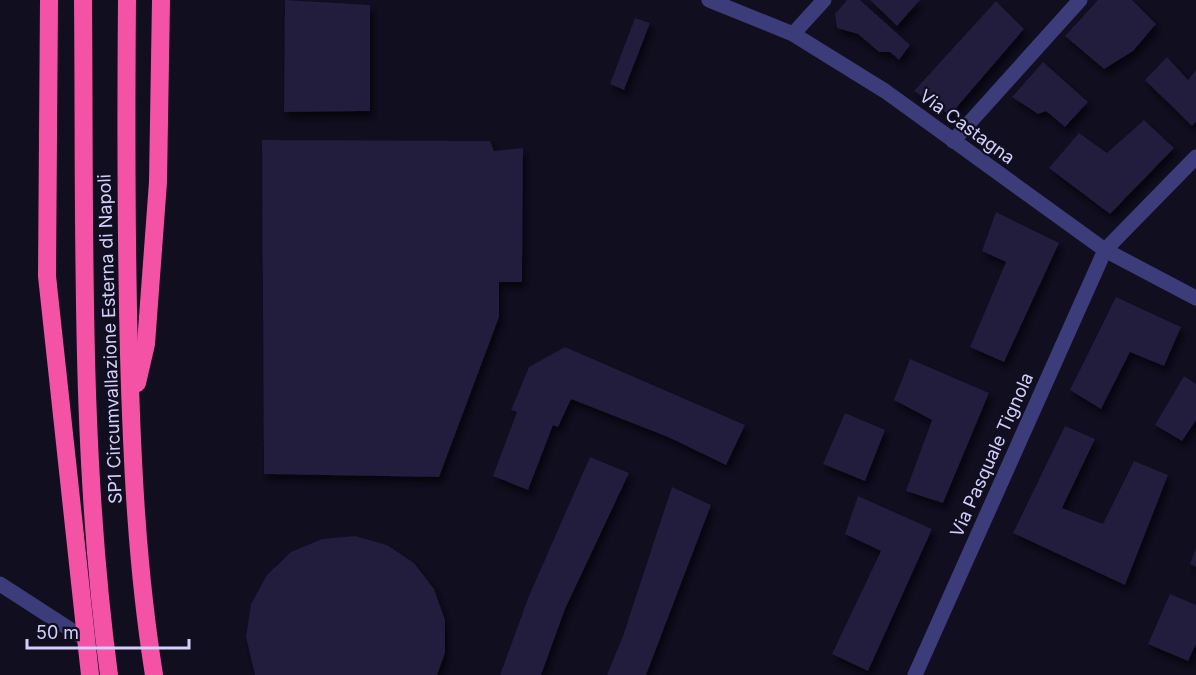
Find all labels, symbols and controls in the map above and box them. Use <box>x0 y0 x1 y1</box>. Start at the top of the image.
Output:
street label: Via Castagna <box>916 85 1019 168</box>
street label: SP1 Circumvallazione Esterna di Napoli <box>93 174 126 504</box>
street label: Via Pasquale Tignola <box>946 369 1037 540</box>
scale bar <box>27 612 189 650</box>
text: 50 m <box>36 622 79 643</box>

